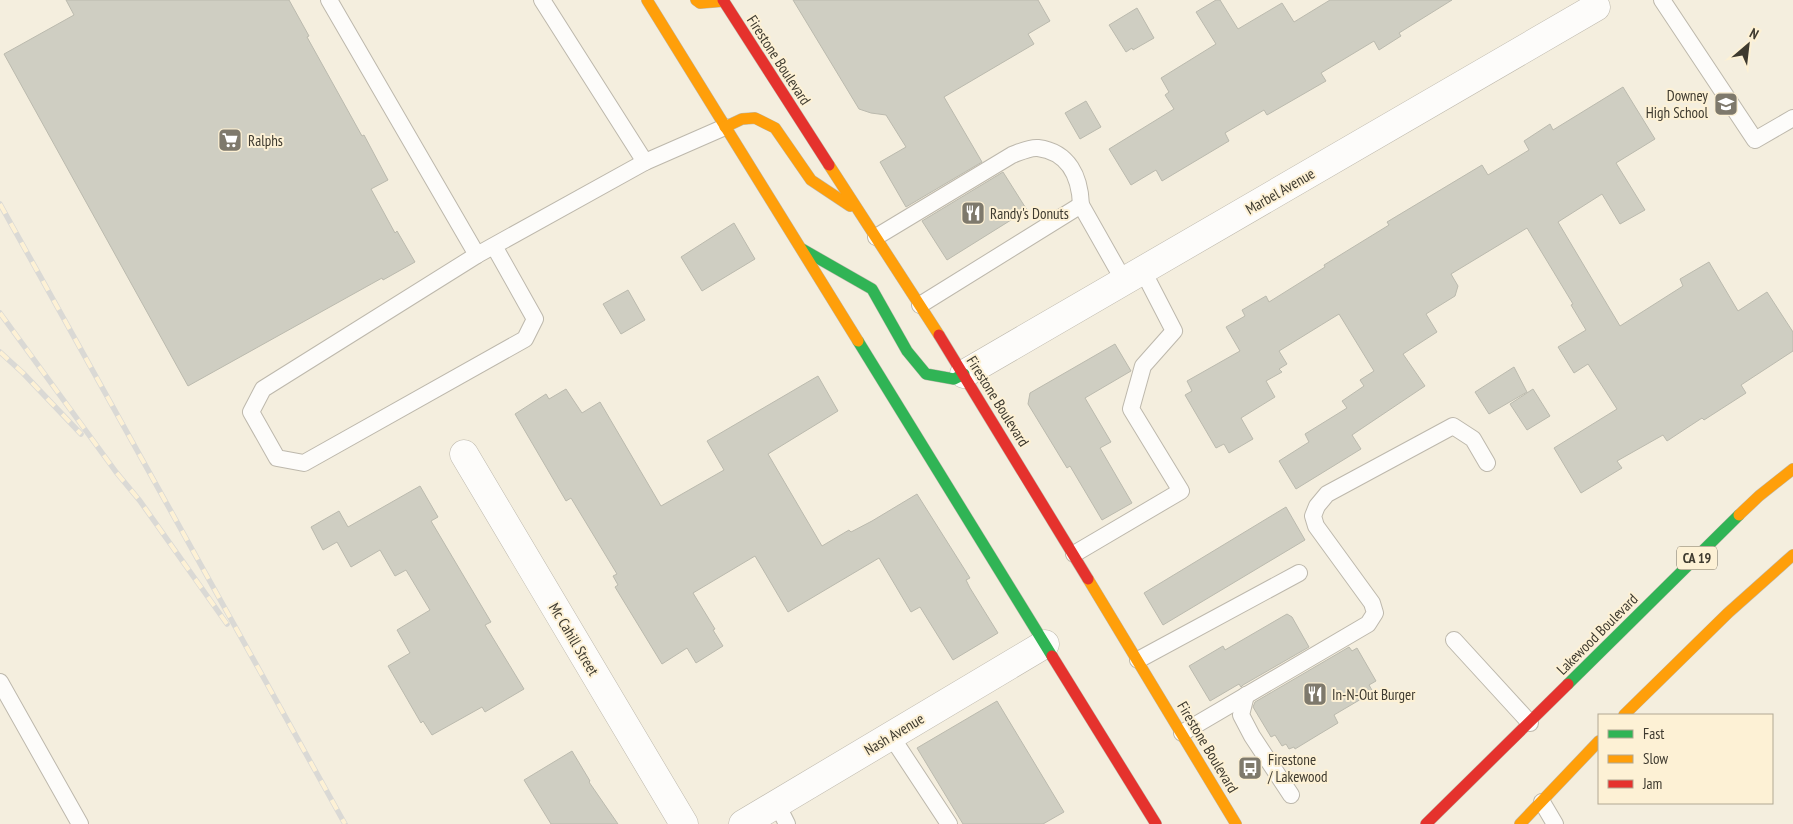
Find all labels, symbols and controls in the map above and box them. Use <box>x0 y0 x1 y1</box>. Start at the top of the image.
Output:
street label: Firestone Boulevard <box>743 12 815 108</box>
north arrow <box>1723 20 1773 70</box>
text: N <box>1747 24 1762 43</box>
place label: Downey High School <box>1646 86 1709 122</box>
school or university icon: Downey High School <box>1713 91 1739 117</box>
supermarket icon: Ralphs <box>217 127 243 153</box>
place label: Ralphs <box>248 131 283 150</box>
street label: Marbel Avenue <box>1242 164 1318 218</box>
restaurant icon: Randy's Donuts <box>960 200 986 226</box>
place label: Randy's Donuts <box>990 204 1069 223</box>
street label: Firestone Boulevard <box>963 352 1033 450</box>
road number: CA 19 <box>1677 546 1717 570</box>
street label: Lakewood Boulevard <box>1552 589 1642 679</box>
street label: Mc Cahill Street <box>545 599 603 679</box>
restaurant icon: In-N-Out Burger <box>1302 681 1328 707</box>
place label: In-N-Out Burger <box>1332 685 1416 704</box>
street label: Firestone Boulevard <box>1173 698 1243 796</box>
street label: Nash Avenue <box>861 709 927 759</box>
legend <box>1598 714 1773 804</box>
text: Fast <box>1643 724 1664 743</box>
text: Slow <box>1643 749 1668 768</box>
place label: Firestone / Lakewood <box>1267 750 1328 786</box>
bus stop icon: Firestone / Lakewood <box>1237 755 1263 781</box>
text: Jam <box>1642 774 1662 793</box>

